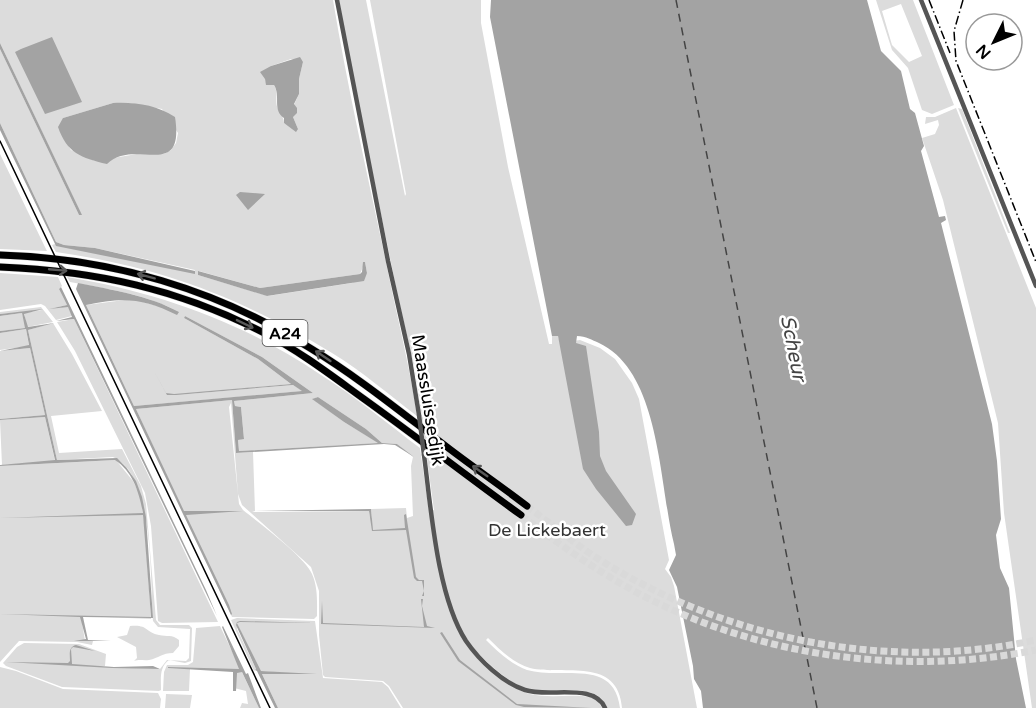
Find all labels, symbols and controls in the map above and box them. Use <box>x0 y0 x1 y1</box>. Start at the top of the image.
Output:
north arrow <box>964 12 1024 72</box>
text: N <box>972 40 995 63</box>
one-way arrow <box>48 265 68 276</box>
one-way arrow <box>137 270 156 281</box>
water label: Scheur <box>775 313 812 385</box>
one-way arrow <box>235 318 253 330</box>
road number: A24 <box>262 320 308 346</box>
street label: Maassluissedijk <box>407 333 449 467</box>
one-way arrow <box>315 350 332 362</box>
one-way arrow <box>473 465 489 477</box>
park label: De Lickebaert <box>488 519 606 541</box>

